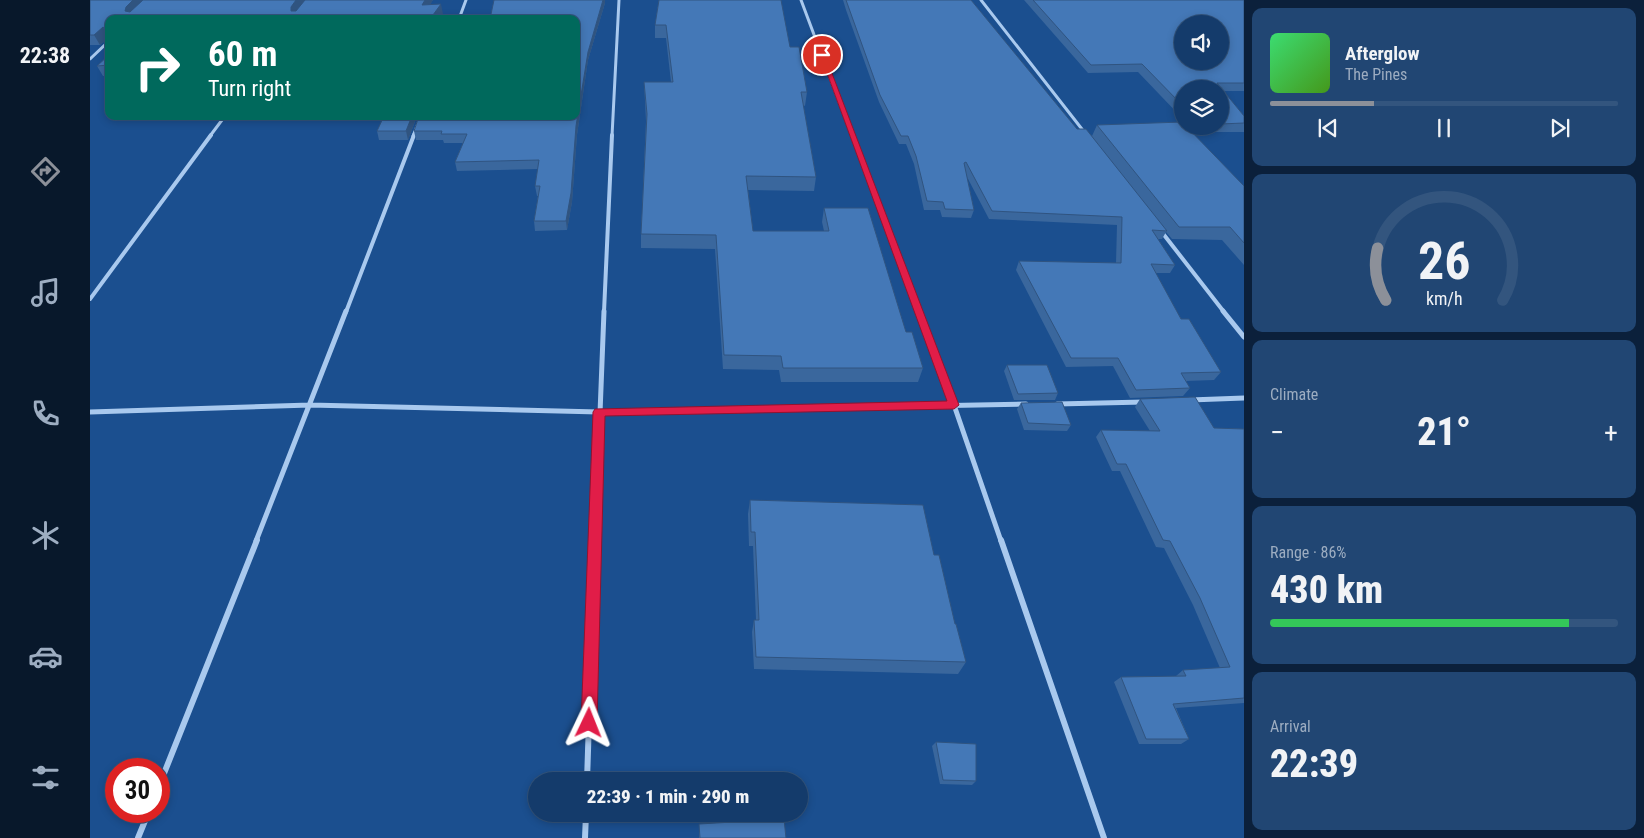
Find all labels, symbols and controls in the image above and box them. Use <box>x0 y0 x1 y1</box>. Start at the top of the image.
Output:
map controls <box>1174 15 1229 135</box>
button: sound <box>1174 15 1229 70</box>
text: 60 m <box>208 34 277 75</box>
pin <box>801 34 843 76</box>
icon: right <box>125 35 190 100</box>
icon: arrive <box>808 41 836 69</box>
text: Afterglow <box>1345 42 1419 65</box>
text: 22:38 <box>20 43 70 68</box>
text: The Pines <box>1345 65 1407 84</box>
text: Turn right <box>208 76 291 101</box>
button: layers <box>1174 80 1229 135</box>
icon: previous <box>1314 114 1342 142</box>
icon: pause <box>1430 114 1458 142</box>
icon: next <box>1546 114 1574 142</box>
icon: directions <box>28 154 63 189</box>
text: 26 <box>1418 231 1470 292</box>
icon: music <box>28 275 63 310</box>
text: km/h <box>1426 288 1462 309</box>
text: Climate <box>1270 385 1318 404</box>
icon: phone <box>28 396 63 431</box>
text: 21° <box>1417 410 1471 454</box>
text: − <box>1270 416 1284 449</box>
text: + <box>1604 416 1618 449</box>
icon: climate <box>28 518 63 553</box>
text: Range · 86% <box>1270 543 1346 562</box>
text: 430 km <box>1270 568 1383 612</box>
icon: car <box>28 639 63 674</box>
position arrow <box>562 696 614 748</box>
text: Arrival <box>1270 717 1311 736</box>
text: 22:39 <box>1270 742 1358 786</box>
speed limit sign: 30 <box>105 758 170 823</box>
icon: filters <box>28 760 63 795</box>
text: 22:39 · 1 min · 290 m <box>587 785 749 808</box>

